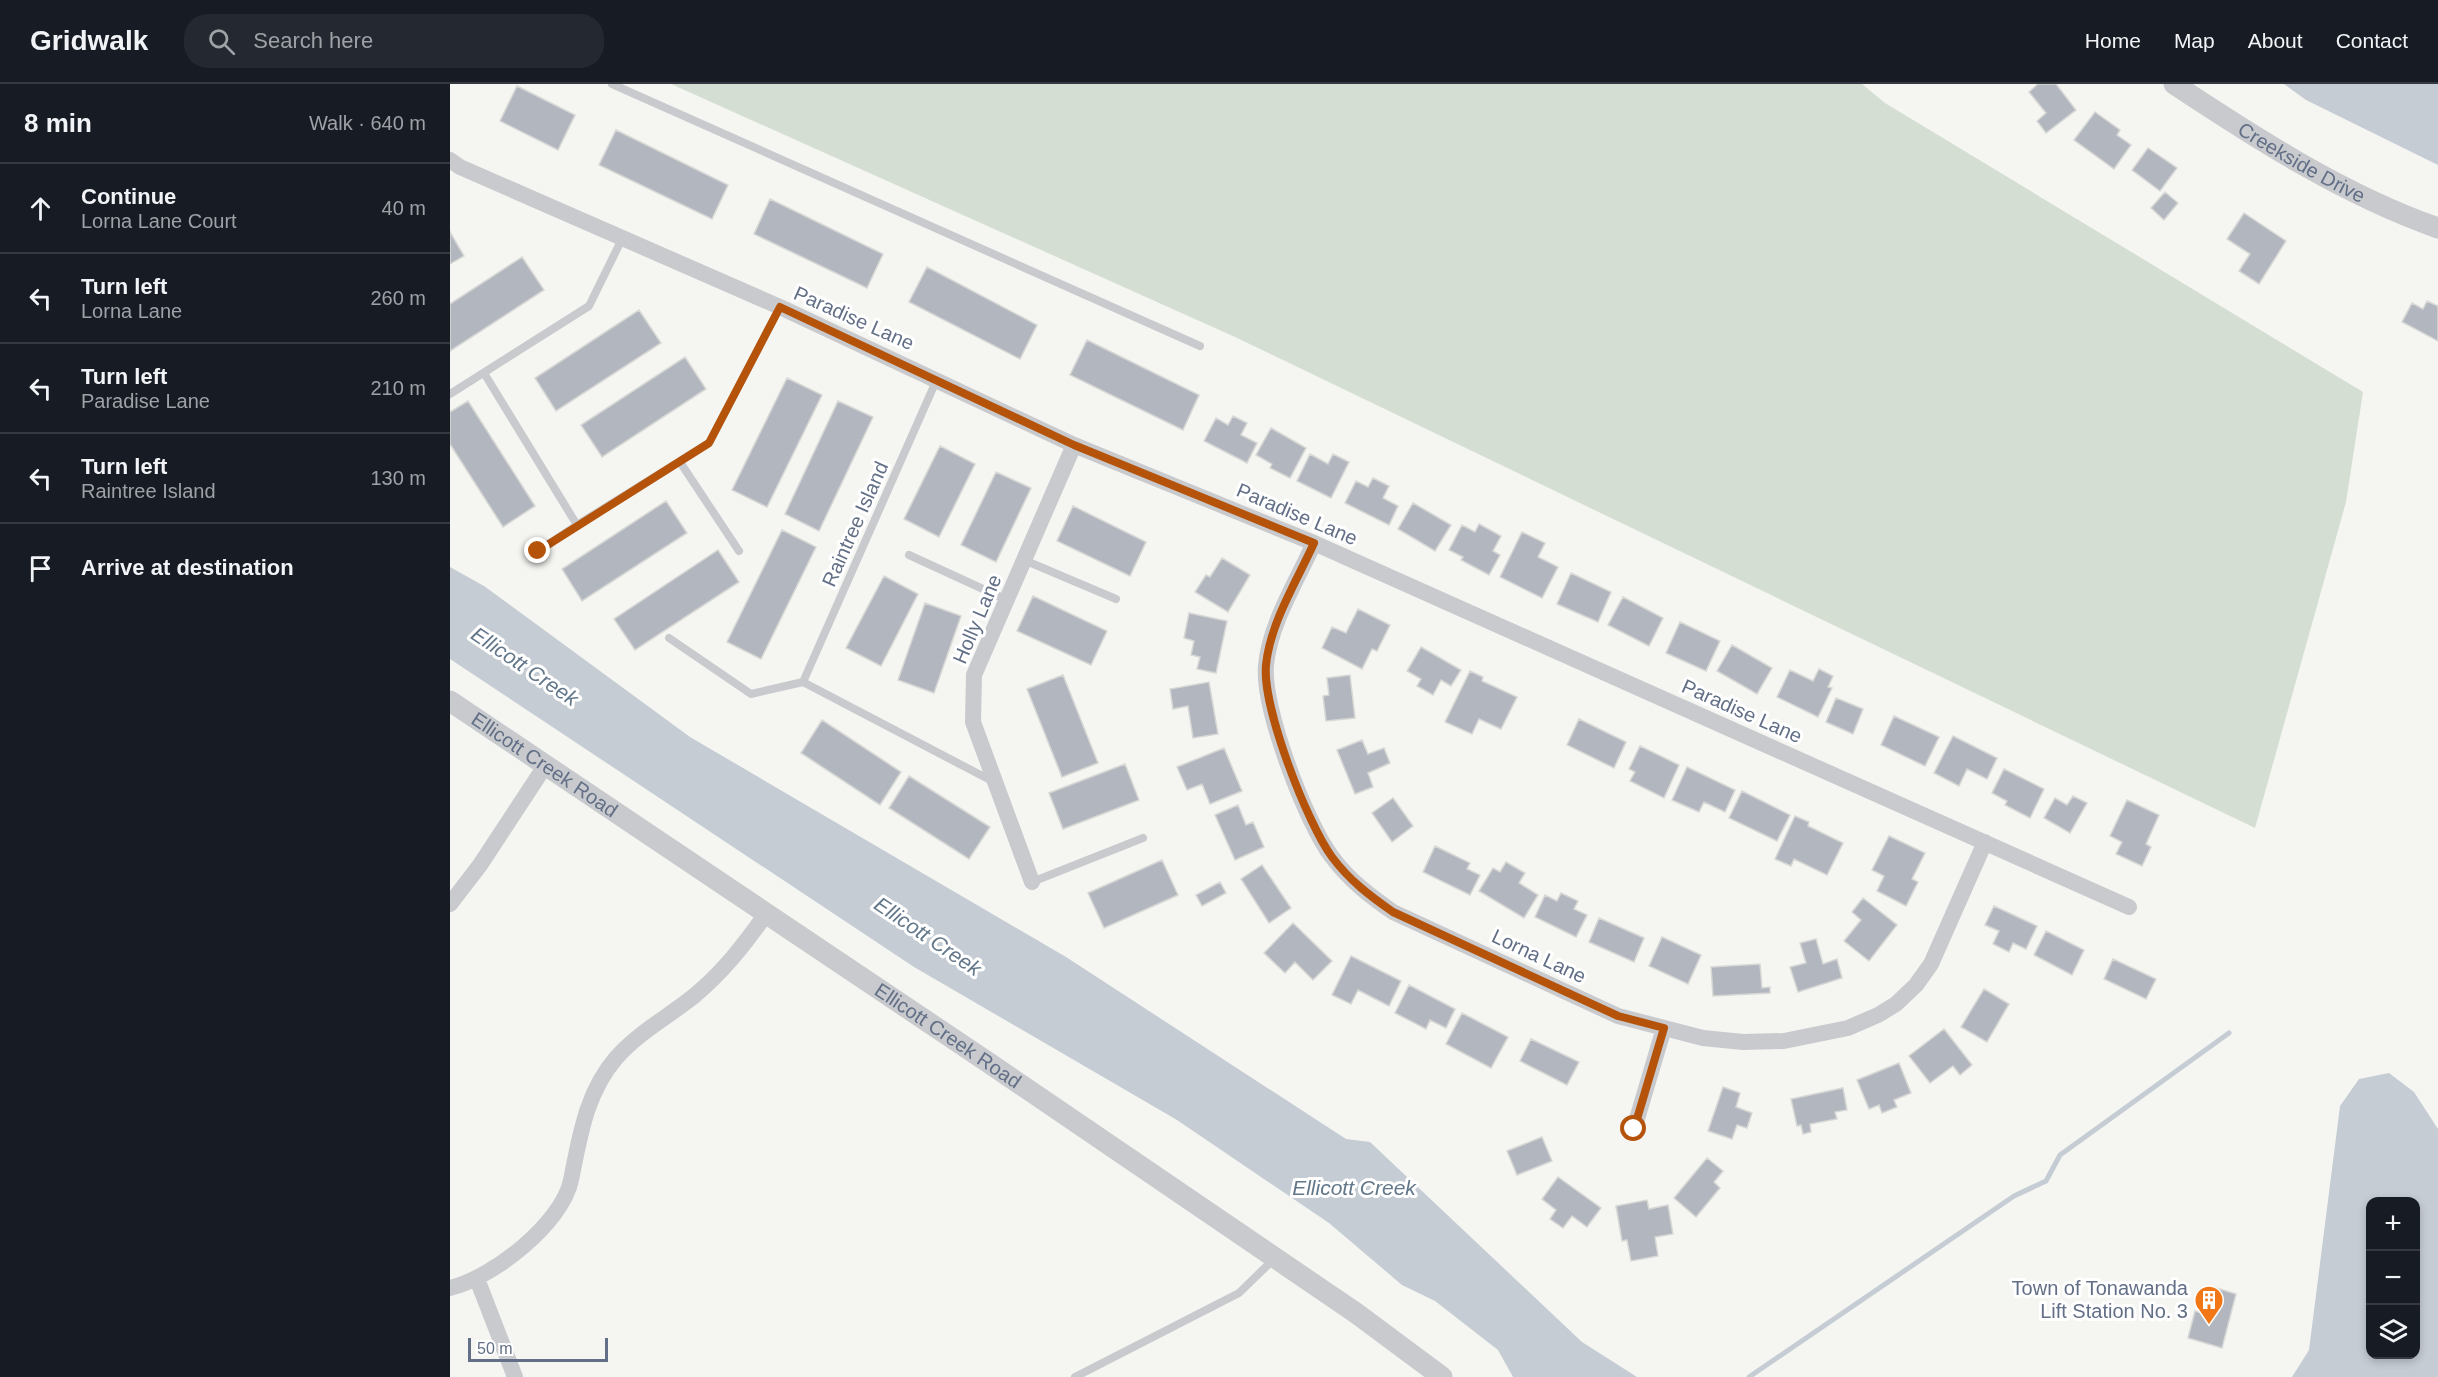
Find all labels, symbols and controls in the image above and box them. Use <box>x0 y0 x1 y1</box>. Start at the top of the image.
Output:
search box <box>184 14 604 68</box>
text: Gridwalk <box>30 25 148 56</box>
icon: search <box>205 25 238 58</box>
text: Search here <box>253 28 373 53</box>
text: Home <box>2085 29 2141 52</box>
text: Map <box>2174 29 2215 52</box>
text: About <box>2248 29 2303 52</box>
text: Contact <box>2336 29 2408 52</box>
text: 8 min <box>24 108 92 138</box>
text: Walk · 640 m <box>309 112 426 134</box>
street label: Creekside Drive <box>2234 118 2369 207</box>
text: Continue <box>81 184 176 209</box>
icon: ahead <box>24 192 57 225</box>
text: 40 m <box>382 197 426 219</box>
text: Lorna Lane Court <box>81 210 237 232</box>
text: Turn left <box>81 274 167 299</box>
icon: left <box>24 282 57 315</box>
street label: Paradise Lane <box>791 282 917 354</box>
text: 260 m <box>370 287 426 309</box>
text: Lorna Lane <box>81 300 182 322</box>
text: Turn left <box>81 364 167 389</box>
icon: left <box>24 372 57 405</box>
text: 210 m <box>370 377 426 399</box>
text: Paradise Lane <box>81 390 210 412</box>
text: Turn left <box>81 454 167 479</box>
street label: Raintree Island <box>818 458 892 590</box>
icon: left <box>24 462 57 495</box>
text: 130 m <box>370 467 426 489</box>
street label: Paradise Lane <box>1233 479 1361 549</box>
text: Raintree Island <box>81 480 216 502</box>
route end <box>524 537 550 563</box>
icon: arrive <box>24 552 57 585</box>
text: Arrive at destination <box>81 555 294 580</box>
street label: Holly Lane <box>948 571 1006 667</box>
water label: Ellicott Creek <box>467 622 584 711</box>
street label: Paradise Lane <box>1679 675 1805 747</box>
street label: Ellicott Creek Road <box>467 708 622 821</box>
water label: Ellicott Creek <box>870 892 987 981</box>
street label: Lorna Lane <box>1488 925 1590 987</box>
street label: Ellicott Creek Road <box>871 979 1025 1093</box>
route start <box>1620 1115 1646 1141</box>
water label: Ellicott Creek <box>1292 1176 1417 1199</box>
map controls <box>2366 1197 2420 1359</box>
button: + <box>2366 1197 2420 1251</box>
button: − <box>2366 1251 2420 1305</box>
place label: Town of Tonawanda Lift Station No. 3 <box>2012 1277 2189 1322</box>
building icon: Town of Tonawanda Lift Station No. 3 <box>2193 1284 2225 1326</box>
button: layers <box>2366 1305 2420 1359</box>
scale bar <box>468 1335 608 1362</box>
text: 50 m <box>477 1340 513 1357</box>

